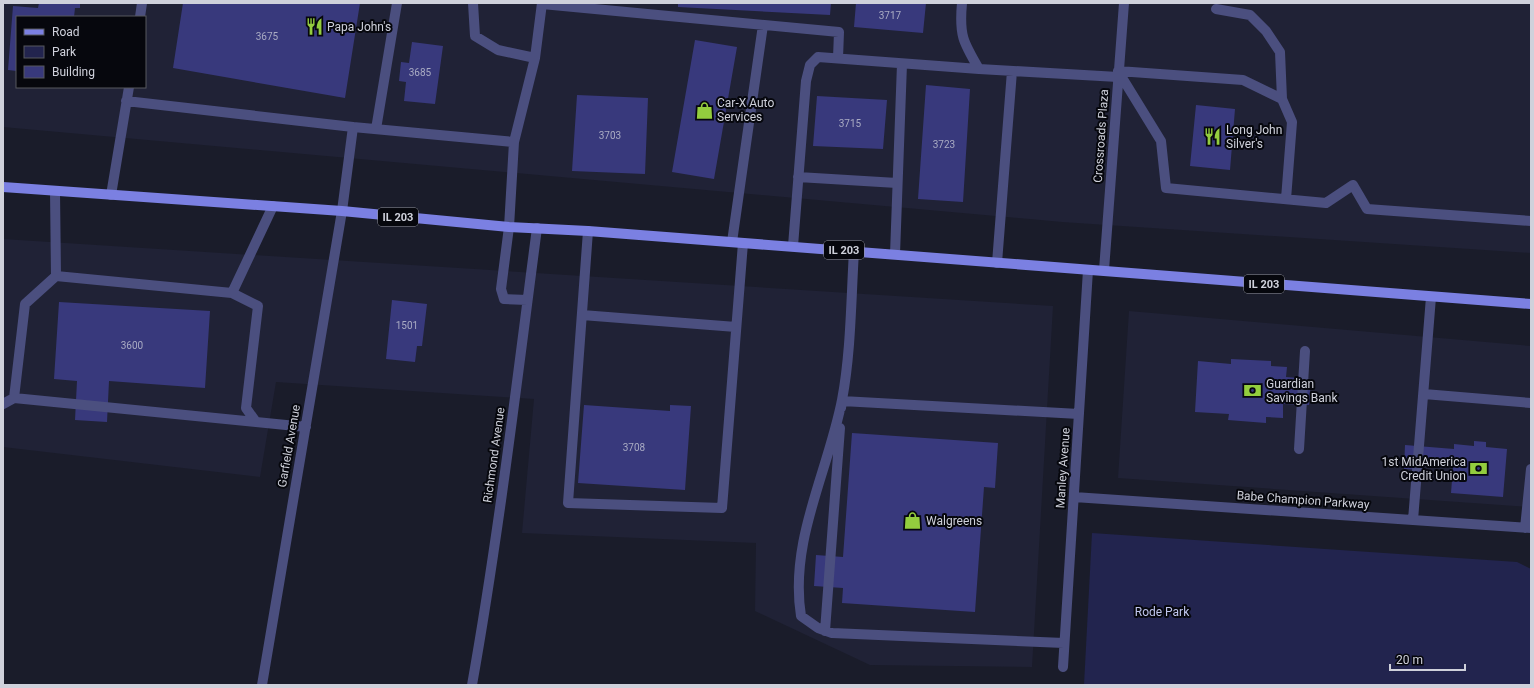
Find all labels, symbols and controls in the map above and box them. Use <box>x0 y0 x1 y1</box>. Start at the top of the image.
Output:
house number: 3717 <box>879 10 902 21</box>
legend <box>16 16 146 88</box>
restaurant icon: Papa John's <box>304 17 324 37</box>
place label: Papa John's <box>327 20 391 34</box>
text: Road <box>52 25 80 39</box>
house number: 3675 <box>256 31 279 42</box>
text: Park <box>52 45 77 59</box>
text: Building <box>52 65 95 79</box>
house number: 3685 <box>409 67 432 78</box>
street label: Crossroads Plaza <box>1091 89 1111 183</box>
place label: Car-X Auto Services <box>717 96 774 124</box>
shop icon: Car-X Auto Services <box>694 100 714 120</box>
house number: 3715 <box>839 118 862 129</box>
place label: Long John Silver's <box>1226 123 1282 151</box>
restaurant icon: Long John Silver's <box>1203 127 1223 147</box>
house number: 3703 <box>599 130 621 141</box>
house number: 3723 <box>933 139 955 150</box>
road number: IL 203 <box>378 208 418 226</box>
road number: IL 203 <box>824 241 864 259</box>
road number: IL 203 <box>1244 275 1284 293</box>
house number: 1501 <box>396 320 418 331</box>
house number: 3600 <box>121 340 144 351</box>
place label: Guardian Savings Bank <box>1266 377 1338 405</box>
bank icon: Guardian Savings Bank <box>1243 381 1263 401</box>
street label: Garfield Avenue <box>275 404 303 488</box>
street label: Richmond Avenue <box>480 406 508 504</box>
street label: Manley Avenue <box>1053 427 1073 509</box>
house number: 3708 <box>623 442 646 453</box>
place label: 1st MidAmerica Credit Union <box>1381 455 1466 483</box>
bank icon: 1st MidAmerica Credit Union <box>1469 459 1489 479</box>
street label: Babe Champion Parkway <box>1236 488 1370 512</box>
shop icon: Walgreens <box>903 511 923 531</box>
place label: Walgreens <box>926 514 982 528</box>
park label: Rode Park <box>1135 605 1190 619</box>
scale bar <box>1390 646 1465 672</box>
text: 20 m <box>1396 653 1423 667</box>

